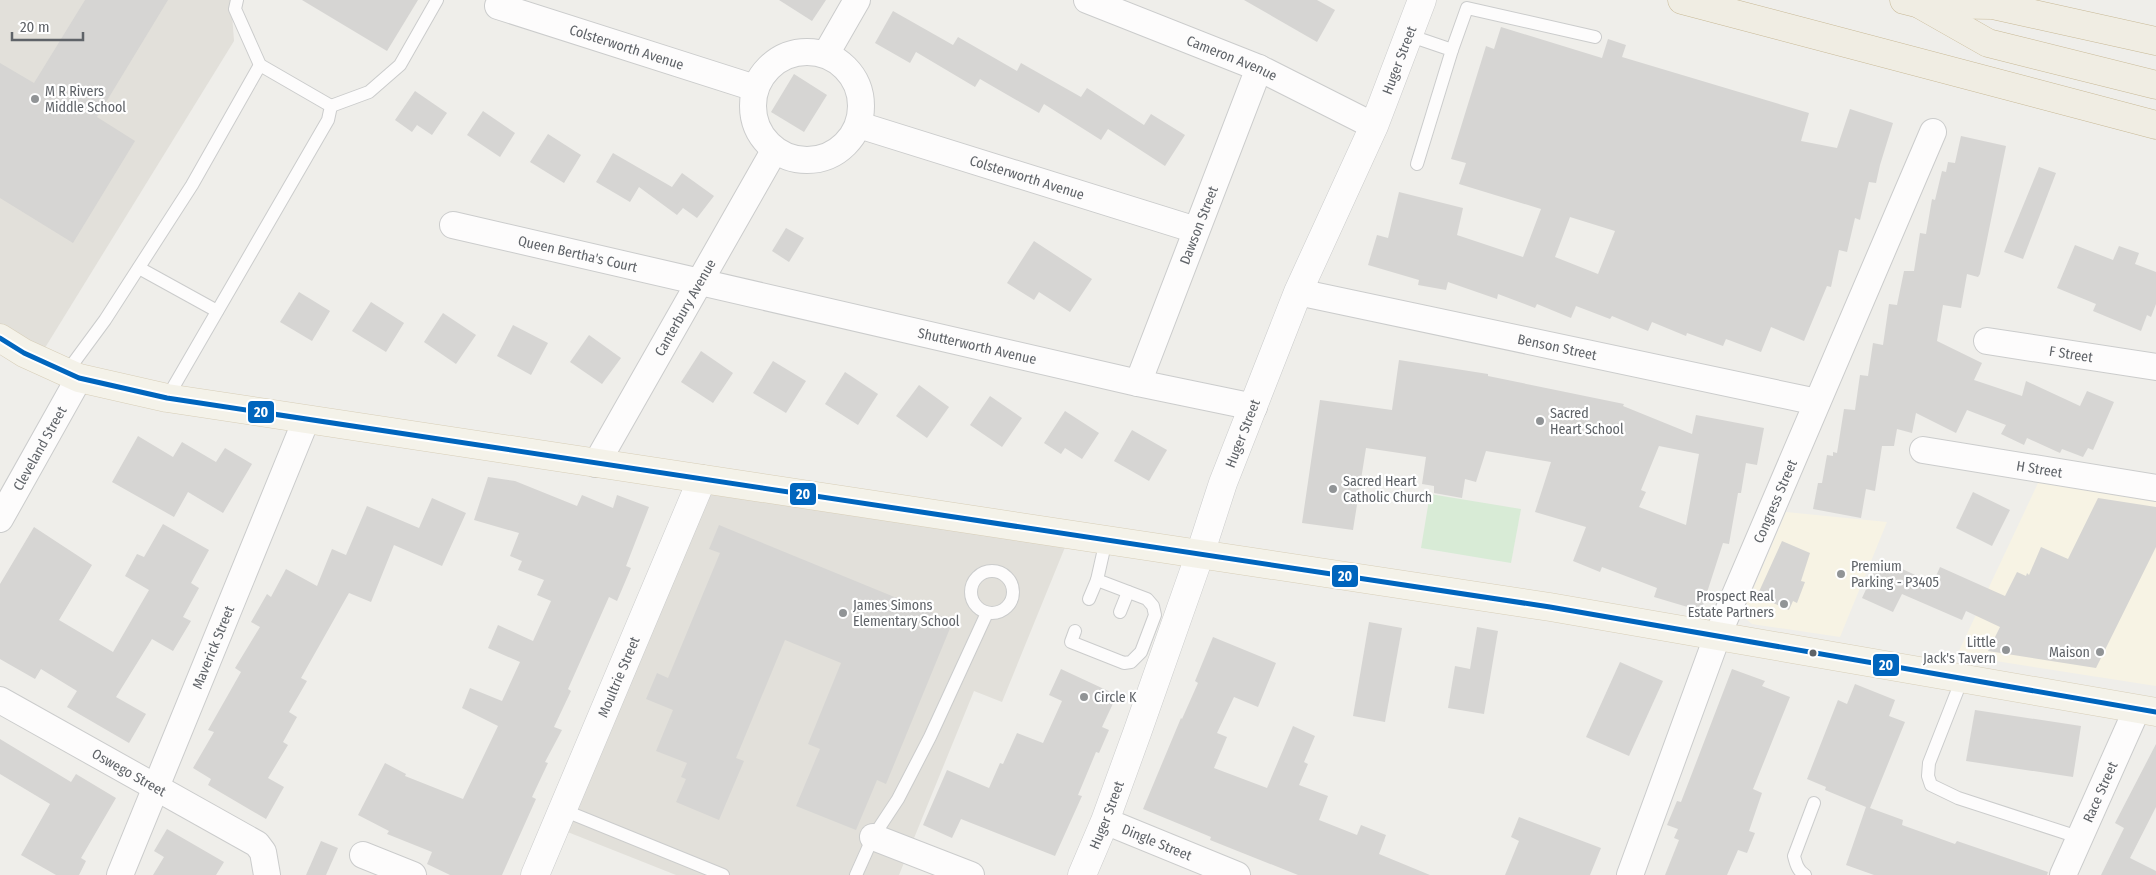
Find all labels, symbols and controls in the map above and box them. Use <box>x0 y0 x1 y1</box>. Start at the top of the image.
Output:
scale bar <box>12 10 84 42</box>
text: 20 m <box>20 18 50 36</box>
street label: Colsterworth Avenue <box>567 21 686 73</box>
street label: Huger Street <box>1378 23 1420 97</box>
street label: Cameron Avenue <box>1184 32 1280 84</box>
place label: M R Rivers Middle School <box>45 83 126 116</box>
marker: M R Rivers Middle School <box>29 93 41 105</box>
street label: Colsterworth Avenue <box>968 152 1086 203</box>
street label: Dawson Street <box>1176 183 1221 267</box>
street label: Queen Bertha's Court <box>516 232 639 276</box>
street label: Canterbury Avenue <box>651 256 719 359</box>
street label: Shutterworth Avenue <box>916 324 1038 368</box>
street label: Benson Street <box>1516 330 1599 364</box>
street label: F Street <box>2048 342 2094 366</box>
street label: Huger Street <box>1221 397 1264 470</box>
line badge: 20 <box>247 400 275 424</box>
street label: Cleveland Street <box>9 403 70 493</box>
text: 20 <box>253 404 268 421</box>
place label: Sacred Heart School <box>1550 405 1624 438</box>
marker: Sacred Heart School <box>1534 415 1546 427</box>
street label: Congress Street <box>1750 457 1801 546</box>
street label: H Street <box>2015 457 2064 481</box>
place label: Sacred Heart Catholic Church <box>1343 473 1432 506</box>
line badge: 20 <box>789 482 817 506</box>
marker: Sacred Heart Catholic Church <box>1327 483 1339 495</box>
text: 20 <box>795 486 810 503</box>
place label: Premium Parking - P3405 <box>1851 558 1939 591</box>
line badge: 20 <box>1331 564 1359 588</box>
text: 20 <box>1337 568 1352 585</box>
marker: Premium Parking - P3405 <box>1835 568 1847 580</box>
place label: Prospect Real Estate Partners <box>1688 588 1774 621</box>
place label: James Simons Elementary School <box>853 597 960 630</box>
marker: Prospect Real Estate Partners <box>1778 598 1790 610</box>
street label: Maverick Street <box>188 603 238 691</box>
marker: James Simons Elementary School <box>837 607 849 619</box>
street label: Moultrie Street <box>594 634 643 720</box>
place label: Little Jack's Tavern <box>1923 634 1996 667</box>
marker: Little Jack's Tavern <box>2000 644 2012 656</box>
place label: Maison <box>2049 644 2090 661</box>
marker: Maison <box>2094 646 2106 658</box>
unlabelled marker <box>1808 648 1818 658</box>
line badge: 20 <box>1872 653 1900 677</box>
text: 20 <box>1878 657 1893 674</box>
place label: Circle K <box>1094 689 1137 706</box>
marker: Circle K <box>1078 691 1090 703</box>
street label: Oswego Street <box>89 745 170 800</box>
street label: Race Street <box>2079 758 2121 825</box>
street label: Huger Street <box>1086 778 1128 852</box>
street label: Dingle Street <box>1119 820 1195 864</box>

